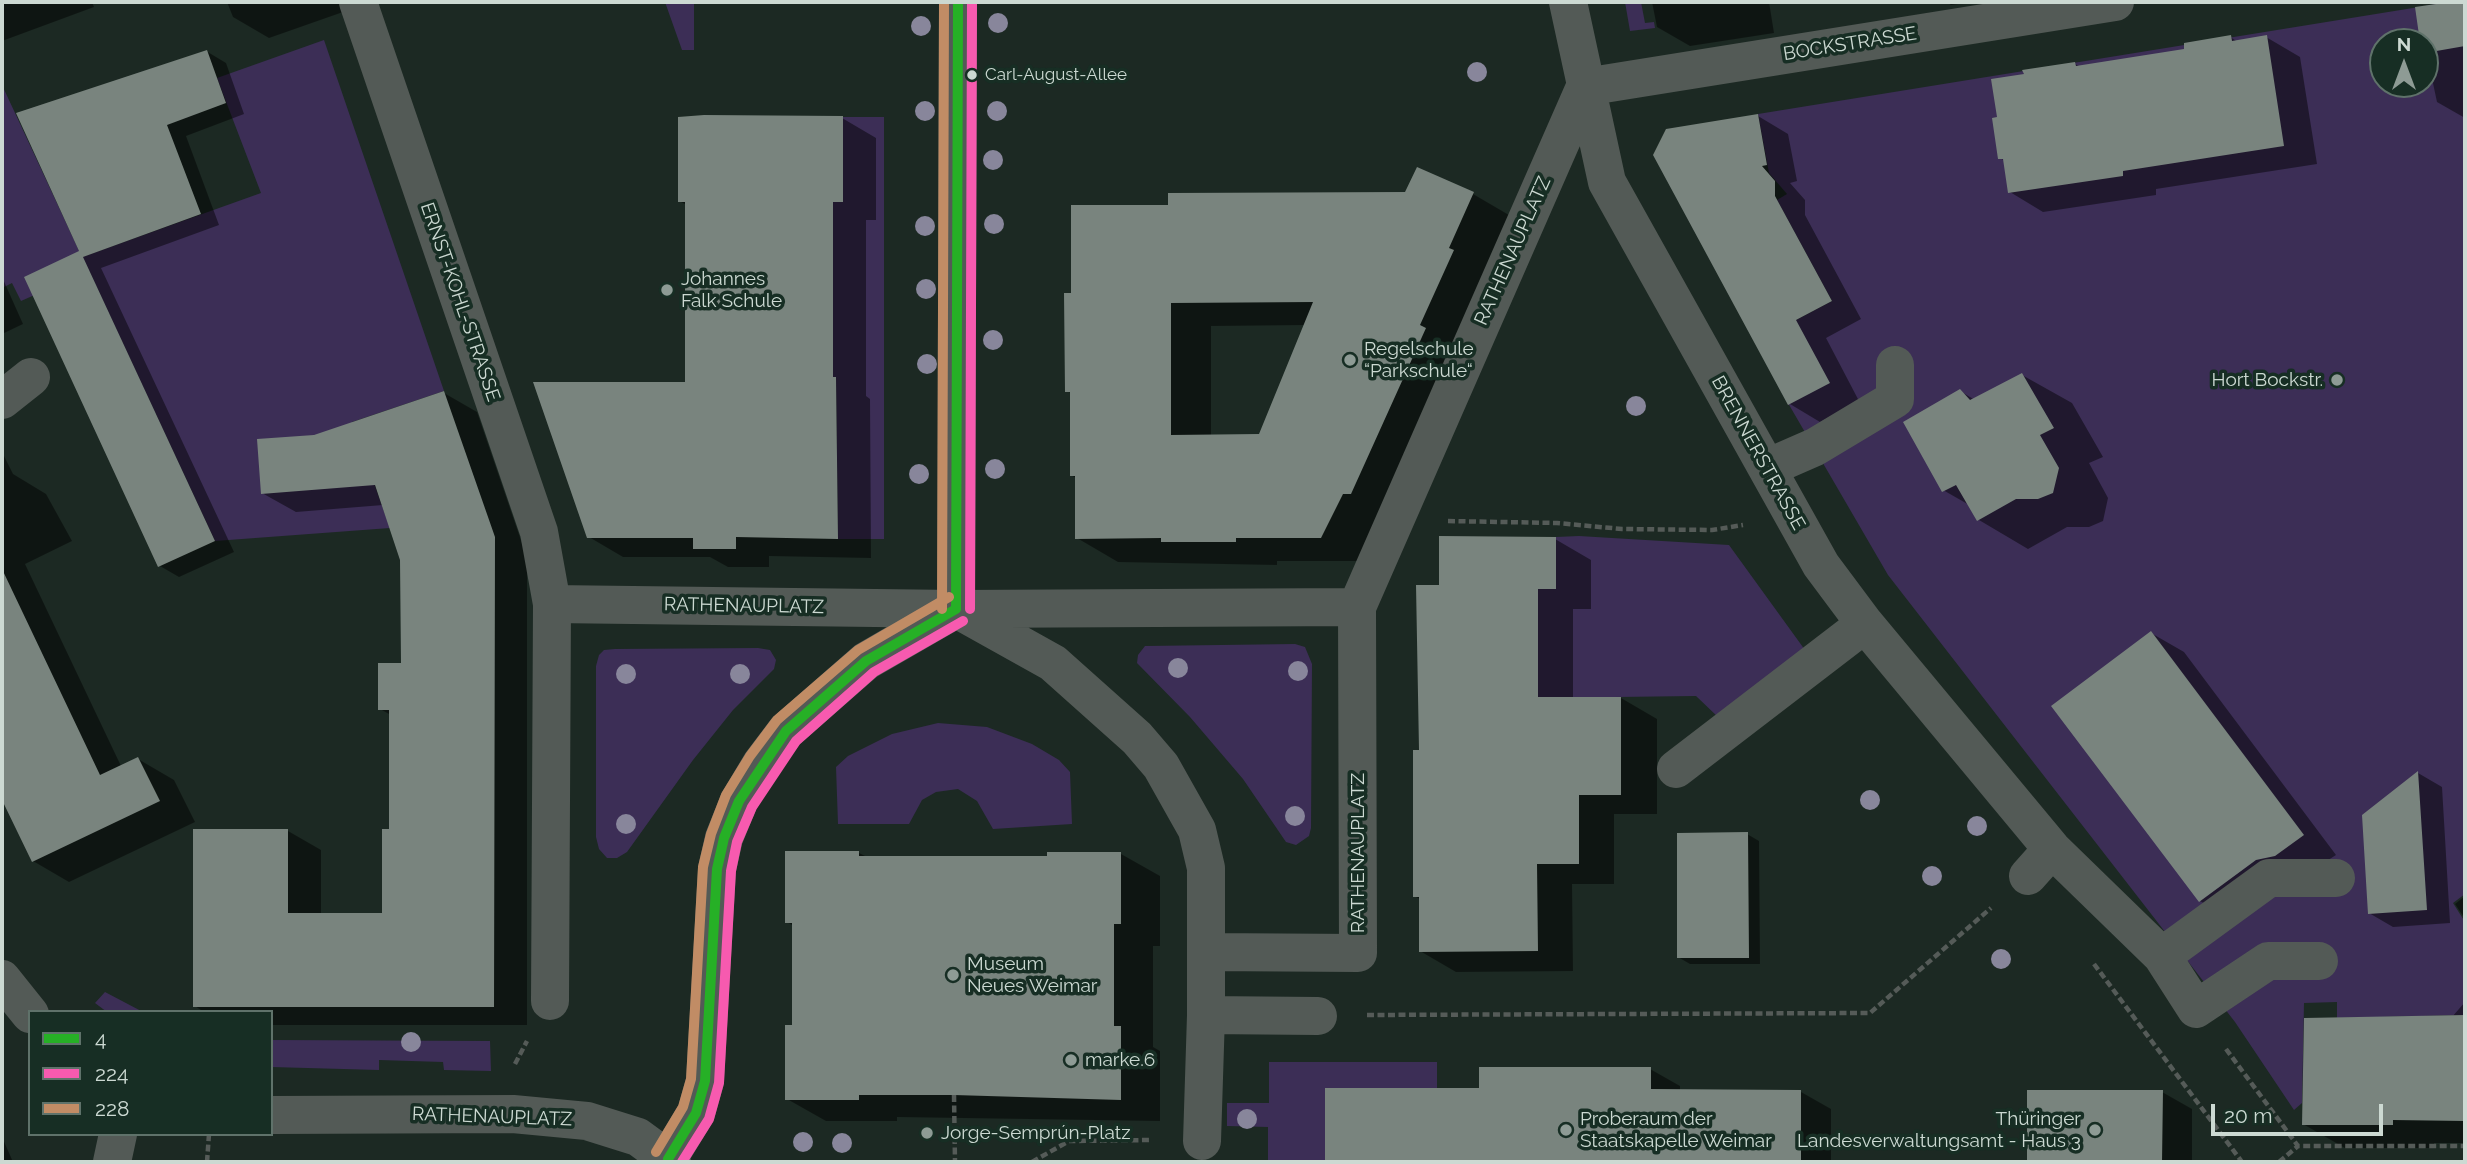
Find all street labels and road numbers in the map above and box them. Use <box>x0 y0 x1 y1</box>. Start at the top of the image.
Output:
street label: BOCKSTRASSE <box>1782 22 1918 66</box>
street label: RATHENAUPLATZ <box>1470 173 1556 329</box>
street label: ERNST-KOHL-STRASSE <box>415 200 505 404</box>
street label: BRENNERSTRASSE <box>1706 372 1810 534</box>
street label: RATHENAUPLATZ <box>664 593 824 619</box>
street label: RATHENAUPLATZ <box>1347 773 1369 933</box>
street label: RATHENAUPLATZ <box>411 1103 573 1131</box>

